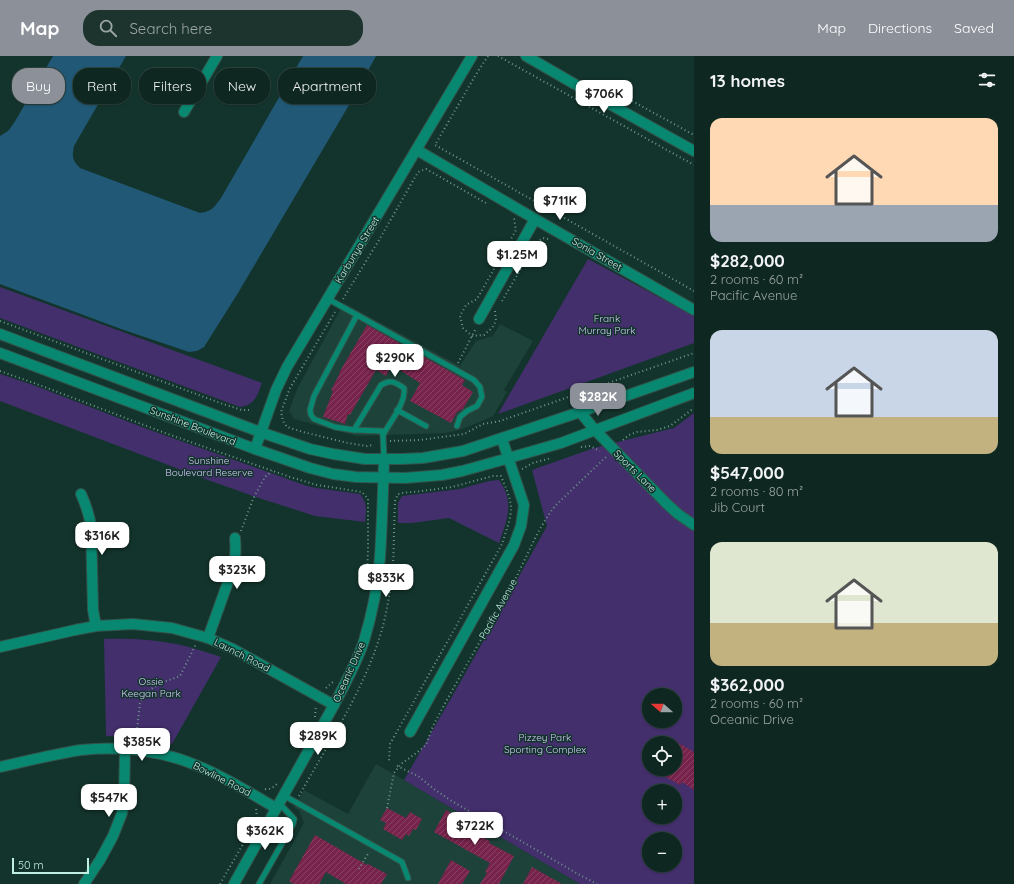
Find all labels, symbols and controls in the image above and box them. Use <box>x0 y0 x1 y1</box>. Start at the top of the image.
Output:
search box <box>83 10 363 46</box>
text: Map <box>20 16 59 40</box>
icon: search <box>97 17 119 39</box>
text: Search here <box>129 19 212 38</box>
text: Map <box>817 19 846 37</box>
text: Directions <box>868 19 932 37</box>
text: Saved <box>954 19 994 37</box>
chip: Buy <box>12 68 65 104</box>
chip: Rent <box>73 68 131 104</box>
chip: Filters <box>139 68 206 104</box>
chip: New <box>214 68 270 104</box>
chip: Apartment <box>278 68 376 104</box>
icon: filters <box>976 69 998 91</box>
text: 13 homes <box>710 70 785 91</box>
pin: $706K <box>576 80 632 114</box>
text: $706K <box>585 85 623 101</box>
icon: home <box>818 144 890 216</box>
pin: $711K <box>532 187 588 221</box>
text: $711K <box>543 192 577 208</box>
street label: Karbunya Street <box>332 214 382 286</box>
street label: Sonia Street <box>570 234 625 274</box>
pin: $1.25M <box>484 241 550 275</box>
text: $1.25M <box>496 246 538 262</box>
text: $282,000 <box>710 250 785 271</box>
text: 2 rooms · 60 m² <box>710 271 803 287</box>
text: Pacific Avenue <box>710 287 797 303</box>
park label: Frank Murray Park <box>578 312 636 337</box>
pin: $290K <box>367 344 423 378</box>
text: $290K <box>375 349 415 365</box>
icon: home <box>818 356 890 428</box>
pin: $282K <box>570 383 626 417</box>
text: $282K <box>579 388 617 404</box>
street label: Sunshine Boulevard <box>148 404 238 448</box>
street label: Sports Lane <box>611 447 659 495</box>
park label: Sunshine Boulevard Reserve <box>165 454 253 479</box>
text: $547,000 <box>710 462 784 483</box>
text: 2 rooms · 80 m² <box>710 483 803 499</box>
text: Jib Court <box>710 499 765 515</box>
pin: $316K <box>74 522 130 556</box>
text: $316K <box>84 527 120 543</box>
pin: $323K <box>209 556 265 590</box>
text: $323K <box>218 561 256 577</box>
pin: $833K <box>358 564 414 598</box>
icon: home <box>818 568 890 640</box>
text: $833K <box>367 569 405 585</box>
street label: Pacific Avenue <box>476 576 520 642</box>
street label: Launch Road <box>212 635 272 675</box>
street label: Oceanic Drive <box>330 640 368 704</box>
text: $362,000 <box>710 674 784 695</box>
park label: Ossie Keegan Park <box>121 675 181 700</box>
north arrow <box>642 688 682 728</box>
map controls <box>642 688 682 872</box>
text: 2 rooms · 60 m² <box>710 695 803 711</box>
text: Oceanic Drive <box>710 711 794 727</box>
pin: $289K <box>290 722 346 756</box>
text: $289K <box>299 727 337 743</box>
pin: $385K <box>114 728 170 762</box>
park label: Pizzey Park Sporting Complex <box>504 731 586 756</box>
text: $385K <box>123 733 161 749</box>
button: locate <box>642 736 682 776</box>
street label: Bowline Road <box>191 759 253 799</box>
pin: $547K <box>81 784 137 818</box>
button: + <box>642 784 682 824</box>
text: $547K <box>90 789 128 805</box>
pin: $722K <box>447 812 503 846</box>
pin: $362K <box>237 817 293 851</box>
text: $722K <box>456 817 494 833</box>
text: $362K <box>246 822 284 838</box>
button: − <box>642 832 682 872</box>
scale bar <box>12 856 89 875</box>
text: 50 m <box>18 858 44 872</box>

